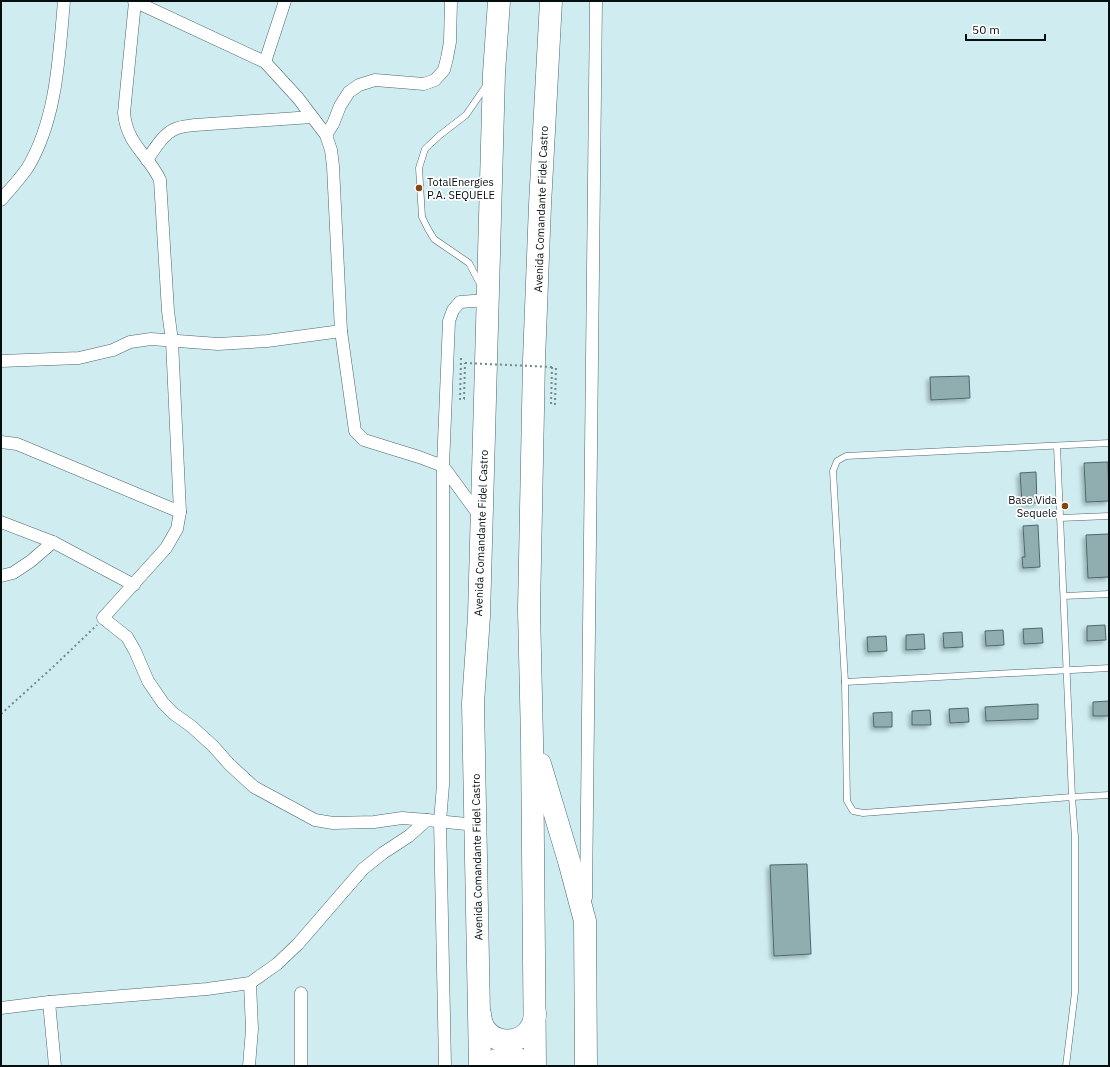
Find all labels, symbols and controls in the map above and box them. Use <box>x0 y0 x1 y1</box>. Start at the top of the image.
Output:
scale bar <box>966 16 1045 42</box>
text: 50 m <box>972 22 1000 37</box>
street label: Avenida Comandante Fidel Castro <box>531 126 551 292</box>
place label: TotalEnergies P.A. SEQUELE <box>427 175 495 202</box>
marker: TotalEnergies P.A. SEQUELE <box>414 183 424 193</box>
street label: Avenida Comandante Fidel Castro <box>471 450 491 616</box>
place label: Base Vida Sequele <box>1008 493 1057 520</box>
marker: Base Vida Sequele <box>1060 501 1070 511</box>
street label: Avenida Comandante Fidel Castro <box>469 774 485 940</box>

